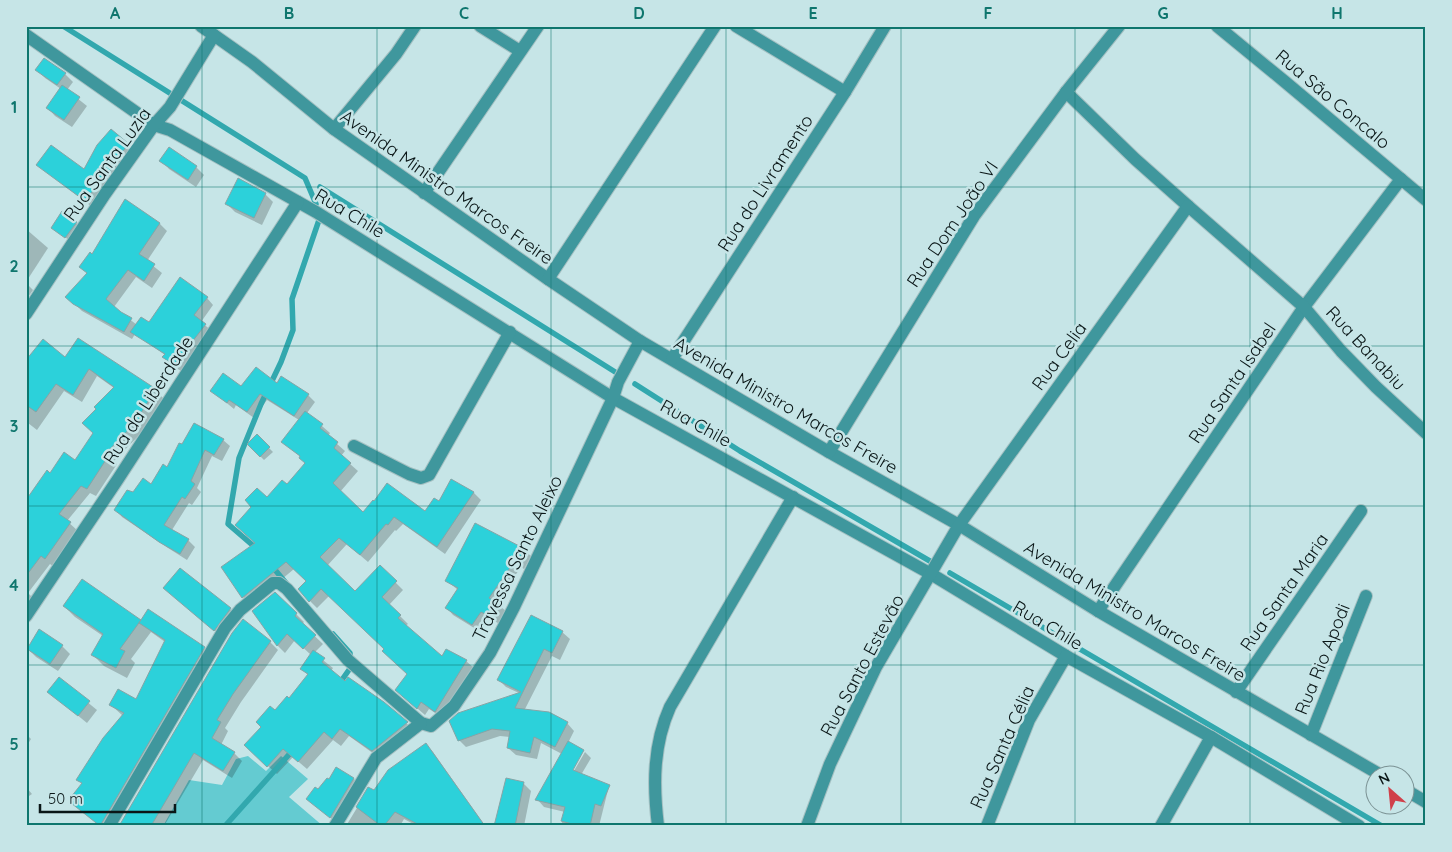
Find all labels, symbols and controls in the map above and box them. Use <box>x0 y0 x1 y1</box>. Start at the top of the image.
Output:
text: A <box>110 3 121 23</box>
text: B <box>284 3 294 23</box>
text: C <box>459 3 469 23</box>
text: D <box>633 3 645 23</box>
text: E <box>808 3 818 23</box>
text: F <box>984 3 993 23</box>
text: G <box>1157 3 1169 23</box>
text: H <box>1331 3 1343 23</box>
street label: Rua São Concalo <box>1271 44 1395 154</box>
text: 1 <box>11 97 17 117</box>
street label: Rua Santa Luzia <box>58 103 156 225</box>
street label: Avenida Ministro Marcos Freire <box>336 105 558 269</box>
street label: Rua do Livramento <box>712 110 818 256</box>
street label: Rua Dom João VI <box>901 156 1003 292</box>
street label: Rua Chile <box>311 183 389 243</box>
text: 2 <box>9 256 19 276</box>
street label: Rua Banabiu <box>1321 301 1411 395</box>
street label: Rua Celia <box>1027 317 1091 395</box>
street label: Rua Santa Isabel <box>1183 318 1281 448</box>
street label: Rua da Liberdade <box>98 331 198 469</box>
street label: Avenida Ministro Marcos Freire <box>670 331 902 479</box>
street label: Rua Chile <box>656 394 736 452</box>
text: 3 <box>10 416 18 436</box>
street label: Travessa Santo Aleixo <box>467 471 567 645</box>
street label: Rua Santa Maria <box>1235 529 1333 655</box>
street label: Avenida Ministro Marcos Freire <box>1020 536 1250 686</box>
text: 4 <box>9 575 19 595</box>
street label: Rua Santo Estevão <box>815 590 909 740</box>
street label: Rua Chile <box>1009 595 1087 655</box>
street label: Rua Rio Apodi <box>1289 600 1355 718</box>
street label: Rua Santa Célia <box>965 682 1039 812</box>
text: 5 <box>9 734 19 754</box>
north arrow <box>1364 764 1414 814</box>
text: N <box>1375 768 1393 789</box>
scale bar <box>40 782 175 814</box>
text: 50 m <box>48 789 83 808</box>

